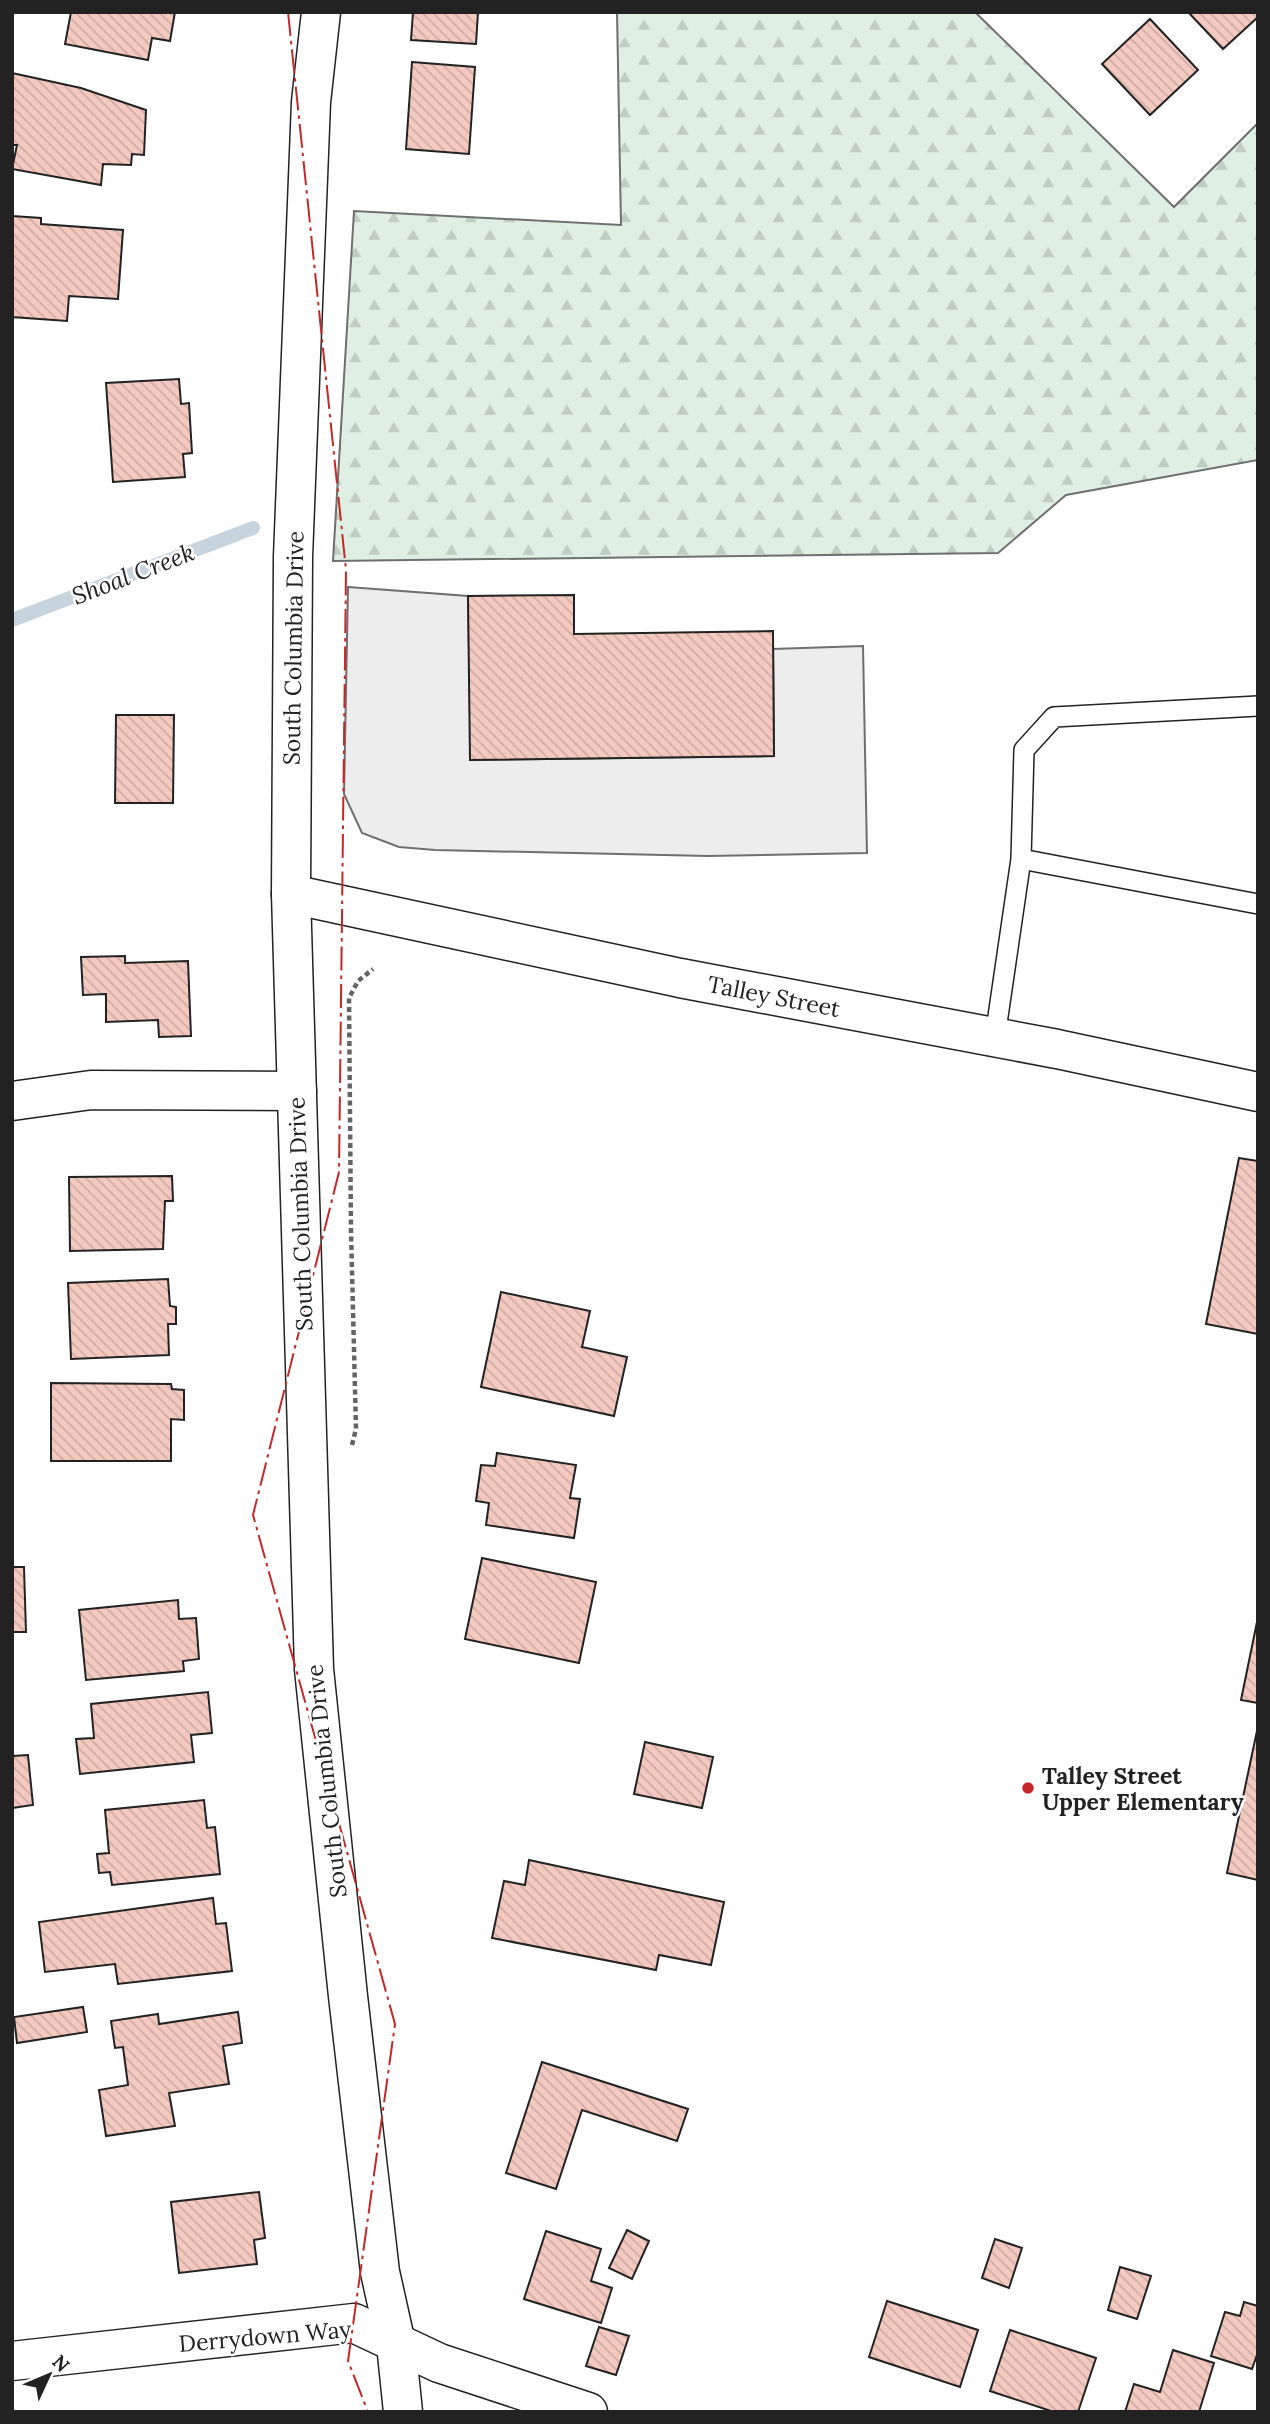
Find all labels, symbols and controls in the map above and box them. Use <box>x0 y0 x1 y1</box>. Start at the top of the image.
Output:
street label: South Columbia Drive <box>276 531 310 765</box>
water label: Shoal Creek <box>67 536 199 612</box>
street label: Talley Street <box>705 969 843 1023</box>
street label: South Columbia Drive <box>281 1096 319 1332</box>
street label: South Columbia Drive <box>299 1663 353 1899</box>
place label: Talley Street Upper Elementary <box>1042 1761 1244 1816</box>
marker: Talley Street Upper Elementary <box>1020 1780 1036 1796</box>
street label: Derrydown Way <box>178 2314 353 2358</box>
north arrow <box>14 2340 84 2410</box>
text: N <box>47 2350 75 2377</box>

